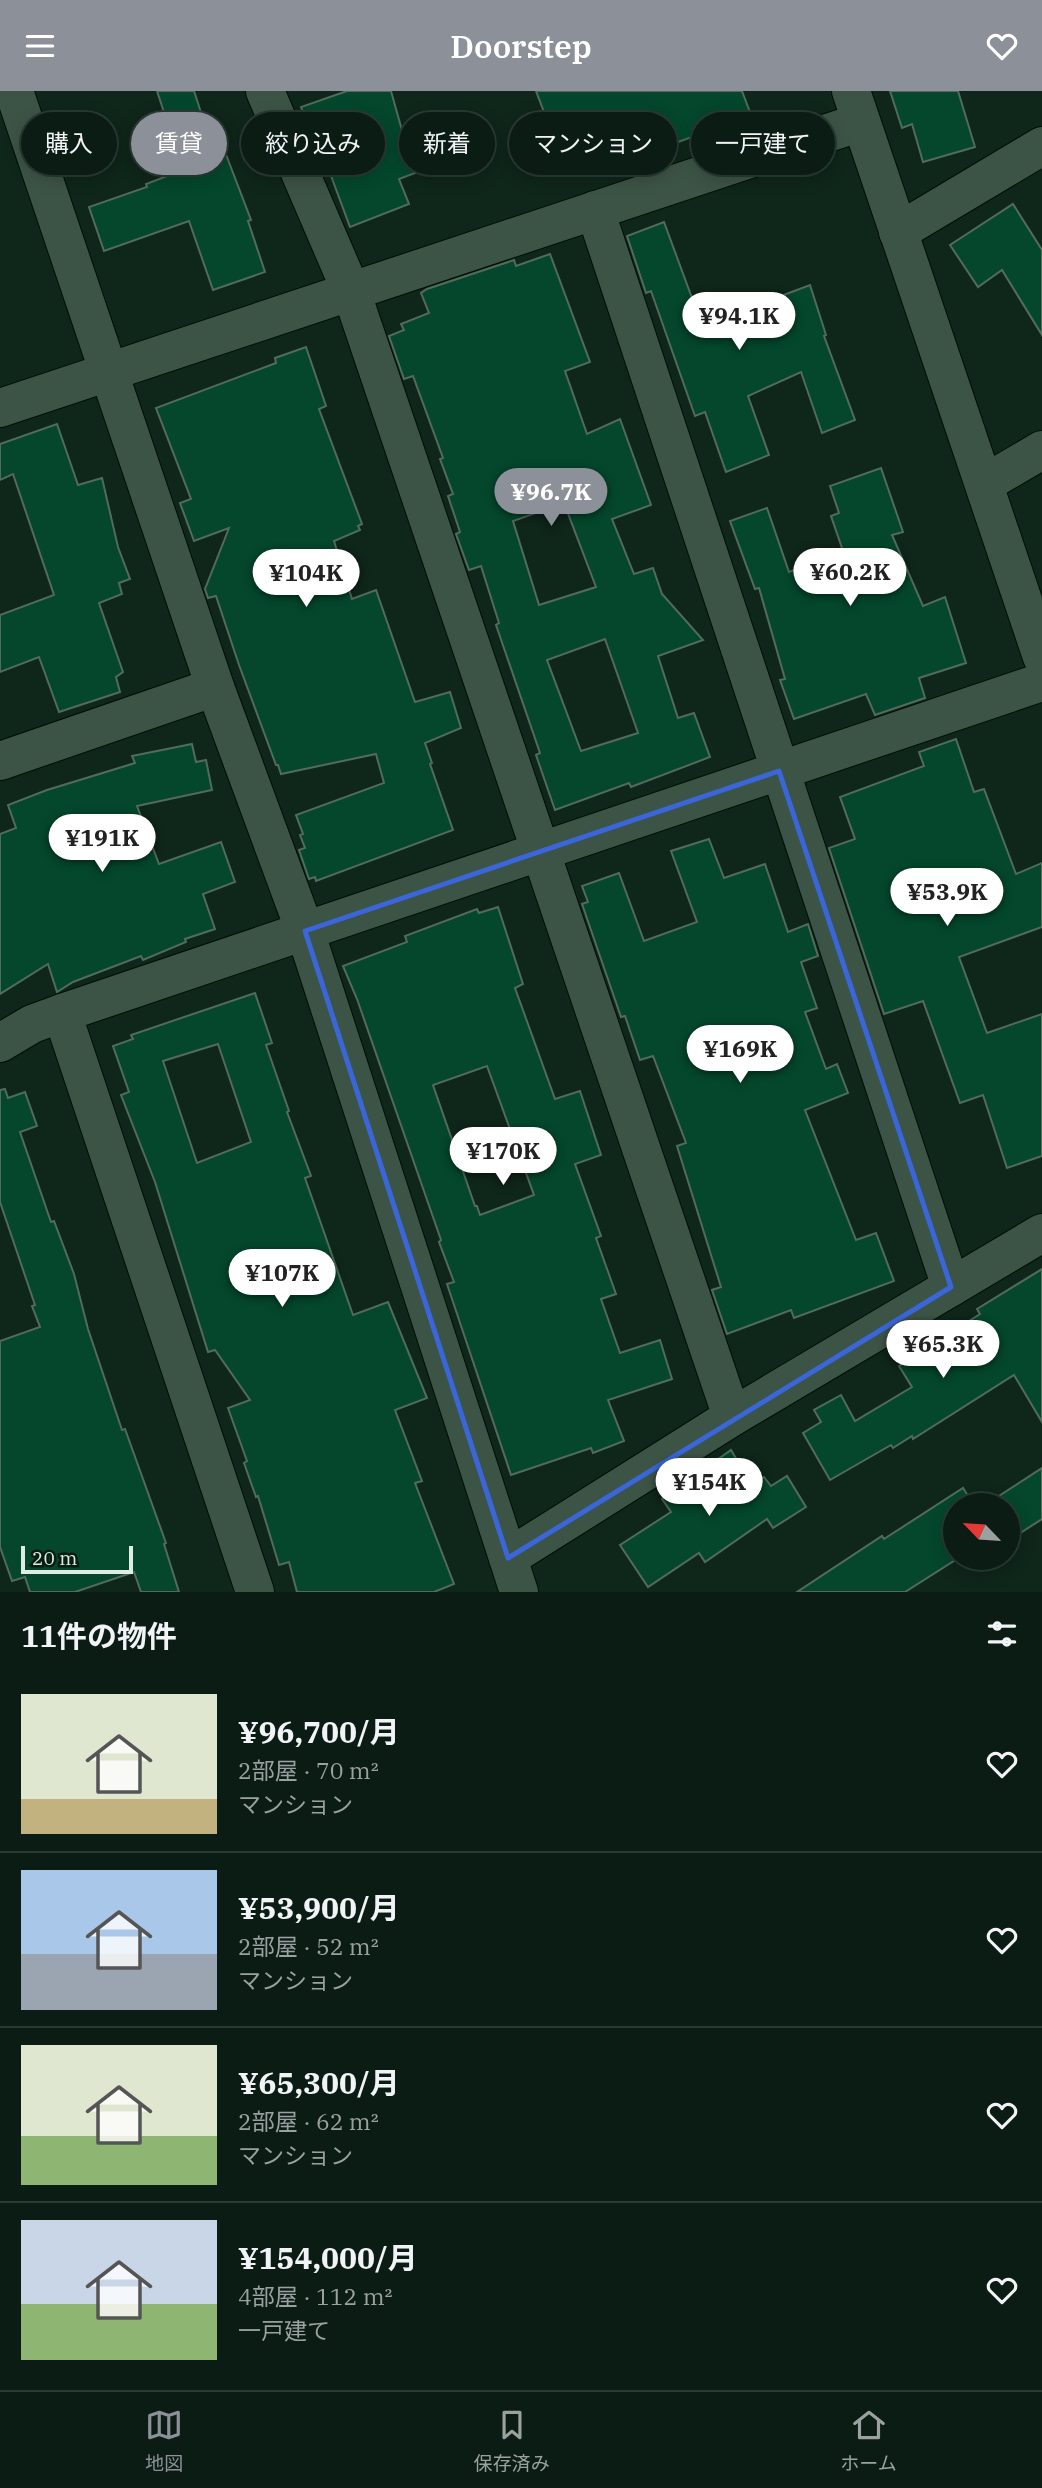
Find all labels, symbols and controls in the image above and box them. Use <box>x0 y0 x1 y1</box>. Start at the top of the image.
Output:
text: Doorstep <box>450 25 592 67</box>
icon: menu <box>21 27 59 65</box>
icon: heart <box>983 27 1021 65</box>
chip: 購入 <box>21 112 117 175</box>
chip: 賃貸 <box>131 112 227 175</box>
chip: 絞り込み <box>241 112 385 175</box>
chip: 新着 <box>399 112 495 175</box>
chip: マンション <box>509 112 677 175</box>
chip: 一戸建て <box>691 112 835 175</box>
pin: ¥94.1K <box>682 293 796 352</box>
text: ¥94.1K <box>698 300 780 330</box>
pin: ¥96.7K <box>494 469 608 528</box>
text: ¥96.7K <box>510 476 592 506</box>
pin: ¥104K <box>257 549 355 609</box>
pin: ¥60.2K <box>793 549 907 608</box>
text: ¥60.2K <box>809 556 891 586</box>
text: ¥104K <box>269 557 343 587</box>
pin: ¥191K <box>53 815 151 874</box>
text: ¥191K <box>65 822 139 852</box>
pin: ¥53.9K <box>890 869 1004 928</box>
text: ¥53.9K <box>906 876 988 906</box>
pin: ¥169K <box>691 1025 789 1085</box>
text: ¥169K <box>703 1033 777 1063</box>
pin: ¥170K <box>454 1127 552 1187</box>
text: ¥170K <box>466 1135 540 1165</box>
pin: ¥107K <box>233 1249 331 1309</box>
text: ¥107K <box>245 1257 319 1287</box>
pin: ¥65.3K <box>886 1321 1000 1380</box>
text: ¥65.3K <box>902 1328 984 1358</box>
pin: ¥154K <box>660 1459 758 1518</box>
text: ¥154K <box>672 1466 746 1496</box>
north arrow <box>943 1493 1020 1570</box>
map controls <box>943 1493 1020 1570</box>
scale bar <box>21 1543 133 1575</box>
text: 20 m <box>32 1546 77 1570</box>
icon: filters <box>983 1615 1021 1653</box>
text: 11件の物件 <box>21 1616 177 1655</box>
text: ¥96,700/月 <box>238 1712 400 1751</box>
icon: home <box>77 1722 161 1806</box>
icon: heart <box>983 1745 1021 1783</box>
text: 2部屋 · 70 m² <box>238 1755 379 1785</box>
text: マンション <box>238 1789 353 1819</box>
text: ¥53,900/月 <box>238 1888 400 1927</box>
icon: home <box>77 1898 161 1982</box>
icon: heart <box>983 1921 1021 1959</box>
text: 2部屋 · 52 m² <box>238 1931 379 1961</box>
text: マンション <box>238 1965 353 1995</box>
text: ¥65,300/月 <box>238 2063 400 2102</box>
icon: home <box>77 2073 161 2157</box>
icon: heart <box>983 2096 1021 2134</box>
text: 2部屋 · 62 m² <box>238 2106 379 2136</box>
text: マンション <box>238 2140 353 2170</box>
text: ¥154,000/月 <box>238 2238 418 2277</box>
icon: home <box>77 2248 161 2332</box>
icon: heart <box>983 2271 1021 2309</box>
text: 4部屋 · 112 m² <box>238 2281 393 2311</box>
text: 一戸建て <box>238 2315 330 2345</box>
tab: 地図 <box>145 2406 183 2475</box>
tab: 保存済み <box>474 2406 550 2475</box>
tab: ホーム <box>840 2406 897 2475</box>

